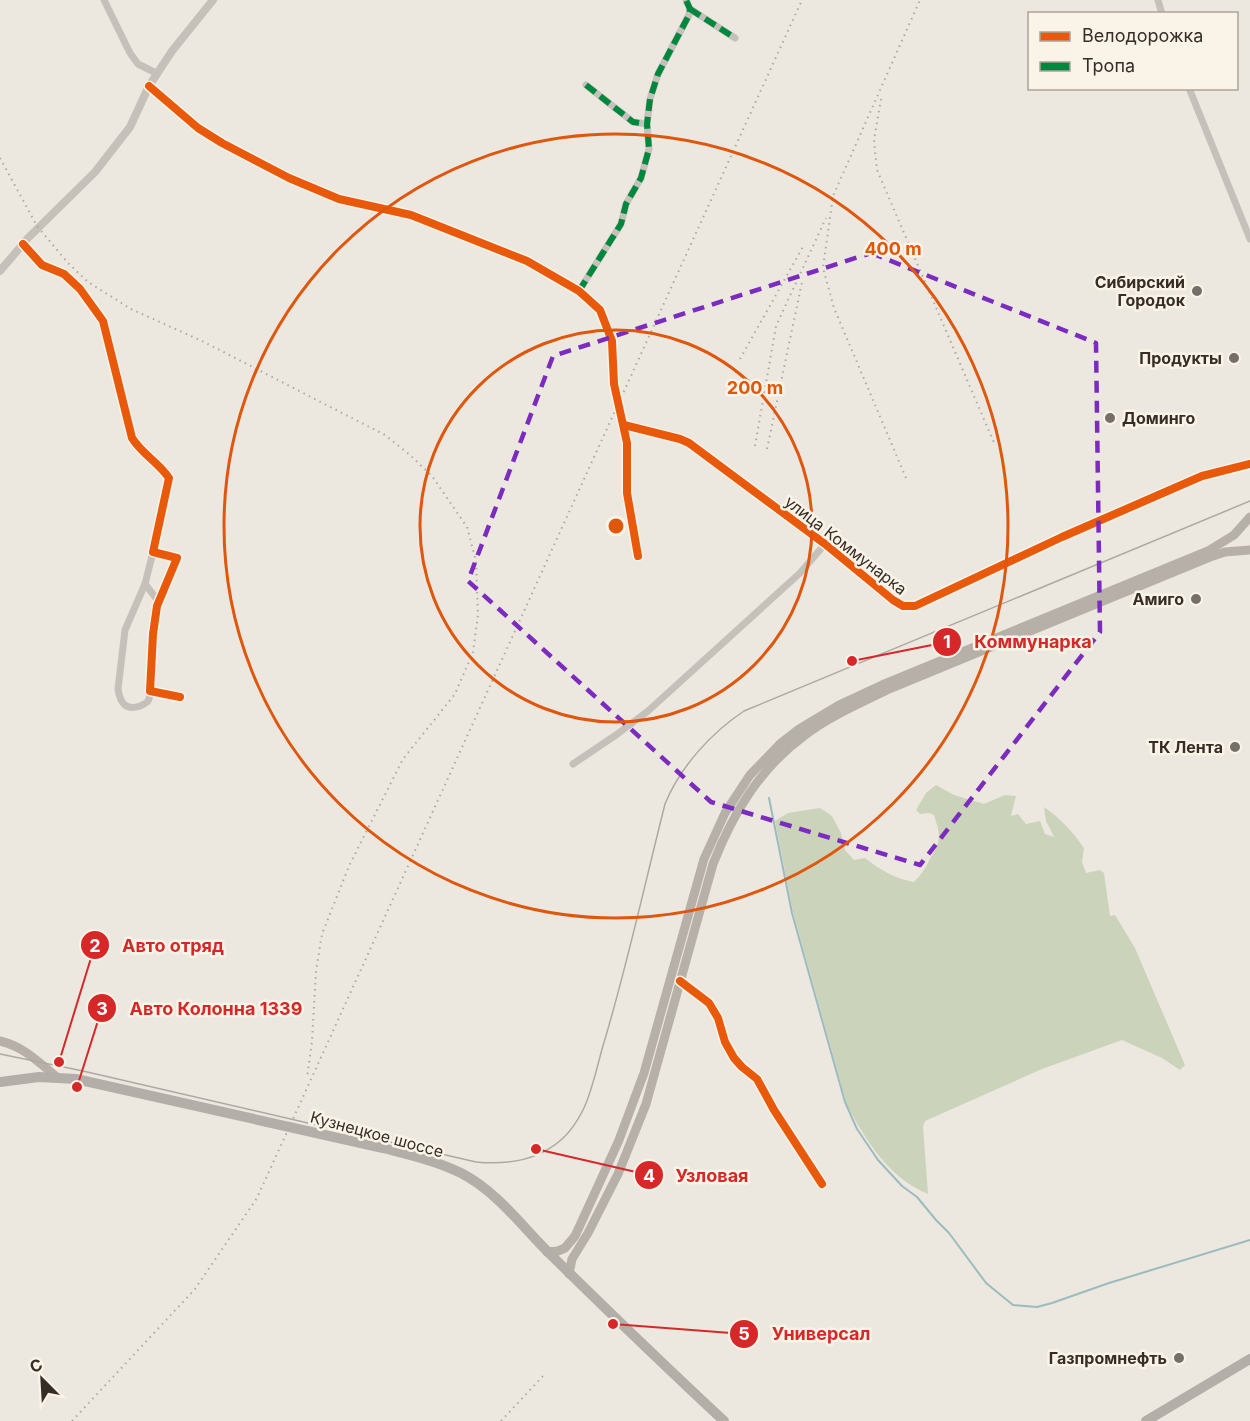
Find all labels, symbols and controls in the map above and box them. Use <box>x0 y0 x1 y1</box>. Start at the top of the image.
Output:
legend <box>1028 12 1238 90</box>
text: Велодорожка <box>1082 25 1203 46</box>
text: Тропа <box>1082 55 1135 76</box>
text: 400 m <box>864 238 922 259</box>
place label: Сибирский Городок <box>1095 272 1186 310</box>
marker: Сибирский Городок <box>1190 284 1204 298</box>
place label: Продукты <box>1139 348 1222 368</box>
marker: Продукты <box>1227 351 1241 365</box>
text: 200 m <box>727 377 783 398</box>
place label: Доминго <box>1122 408 1195 428</box>
marker: Доминго <box>1103 411 1117 425</box>
street label: улица Коммунарка <box>781 491 911 599</box>
centre of rings <box>606 516 626 536</box>
place label: Амиго <box>1132 589 1184 609</box>
marker: Амиго <box>1189 592 1203 606</box>
callout: Коммунарка <box>932 624 1104 660</box>
text: 1 <box>943 631 951 652</box>
text: Коммунарка <box>974 631 1092 652</box>
place label: ТК Лента <box>1148 737 1223 757</box>
marker: ТК Лента <box>1228 740 1242 754</box>
callout: Авто отряд <box>80 927 236 963</box>
text: 2 <box>89 935 101 956</box>
text: Авто отряд <box>122 935 224 956</box>
callout: Авто Колонна 1339 <box>87 990 314 1026</box>
text: 3 <box>96 998 108 1019</box>
text: Авто Колонна 1339 <box>130 998 302 1019</box>
street label: Кузнецкое шоссе <box>308 1107 446 1161</box>
callout: Узловая <box>634 1157 761 1193</box>
text: 4 <box>643 1165 655 1186</box>
text: Узловая <box>675 1165 749 1186</box>
callout: Универсал <box>729 1316 882 1352</box>
text: 5 <box>738 1323 750 1344</box>
text: Универсал <box>772 1323 870 1344</box>
place label: Газпромнефть <box>1049 1348 1167 1368</box>
north arrow <box>12 1349 72 1409</box>
marker: Газпромнефть <box>1172 1351 1186 1365</box>
text: С <box>26 1354 46 1377</box>

